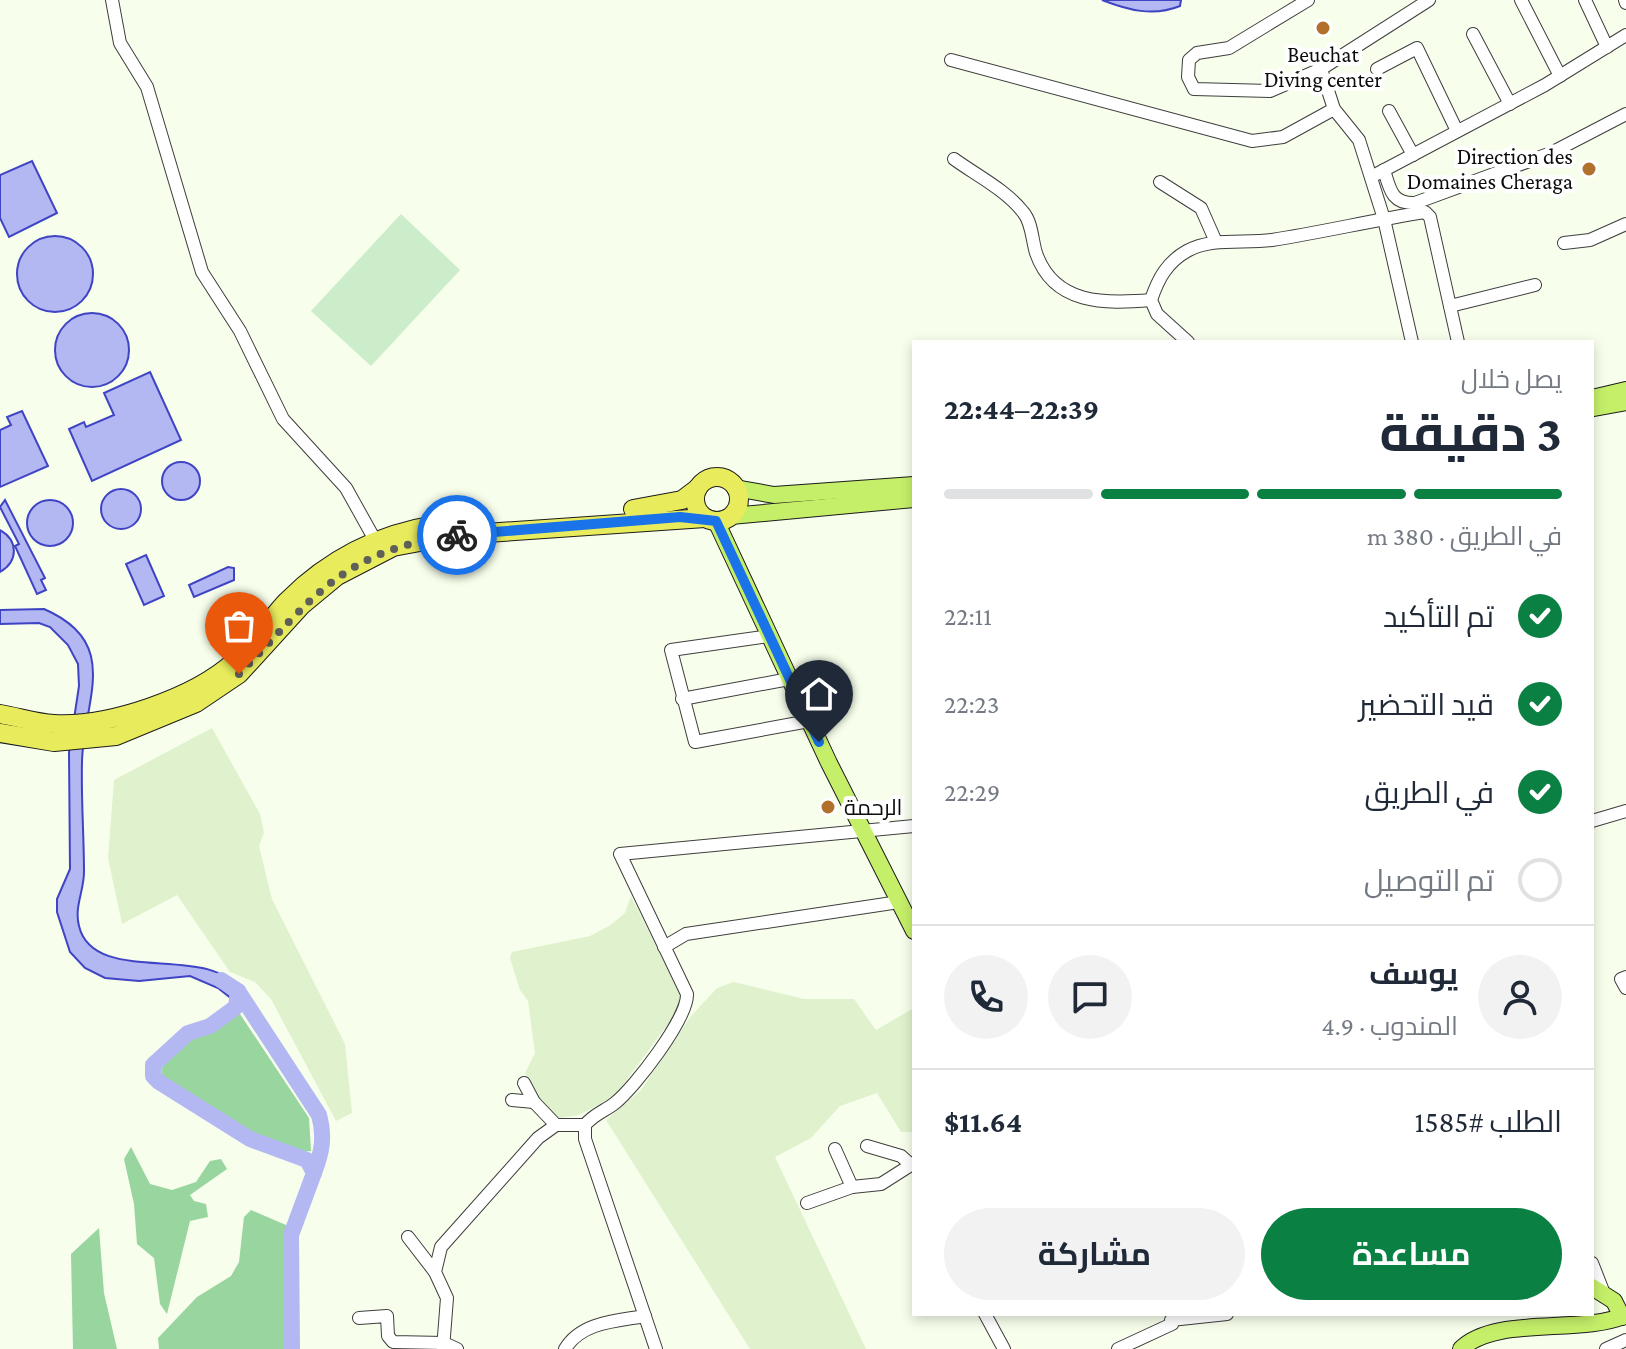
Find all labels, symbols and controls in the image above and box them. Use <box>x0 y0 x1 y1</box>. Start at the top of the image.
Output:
marker: Beuchat Diving center <box>1314 19 1332 37</box>
place label: Beuchat Diving center <box>1264 42 1382 92</box>
place label: Direction des Domaines Cheraga <box>1407 144 1573 194</box>
marker: Direction des Domaines Cheraga <box>1580 160 1598 178</box>
text: يصل خلال <box>1461 365 1562 394</box>
text: 22:39–22:44 <box>944 392 1099 425</box>
text: 3 دقيقة <box>1380 404 1562 462</box>
courier <box>417 495 497 575</box>
icon: bike <box>435 513 479 557</box>
text: في الطريق · 380 m <box>1367 522 1562 551</box>
pin <box>205 592 273 674</box>
icon: check <box>1518 594 1562 638</box>
text: تم التأكيد <box>1383 600 1494 633</box>
text: 22:11 <box>944 602 992 631</box>
icon: bag <box>217 604 261 648</box>
pin <box>785 660 853 742</box>
icon: home <box>797 672 841 716</box>
icon: check <box>1518 682 1562 726</box>
text: قيد التحضير <box>1359 688 1494 721</box>
text: 22:23 <box>944 690 999 719</box>
icon: check <box>1518 770 1562 814</box>
text: في الطريق <box>1365 776 1494 809</box>
text: 22:29 <box>944 778 1000 807</box>
place label: الرحمة <box>844 795 902 820</box>
marker: الرحمة <box>819 798 837 816</box>
text: تم التوصيل <box>1364 864 1494 897</box>
button: phone <box>944 955 1028 1039</box>
button: chat <box>1048 955 1132 1039</box>
button: person <box>1478 955 1562 1039</box>
text: يوسف <box>1369 957 1458 990</box>
text: المندوب · 4.9 <box>1322 1012 1458 1041</box>
text: $11.64 <box>944 1105 1022 1138</box>
text: الطلب #1585 <box>1414 1105 1562 1138</box>
button: مشاركة <box>944 1208 1245 1300</box>
button: مساعدة <box>1261 1208 1562 1300</box>

